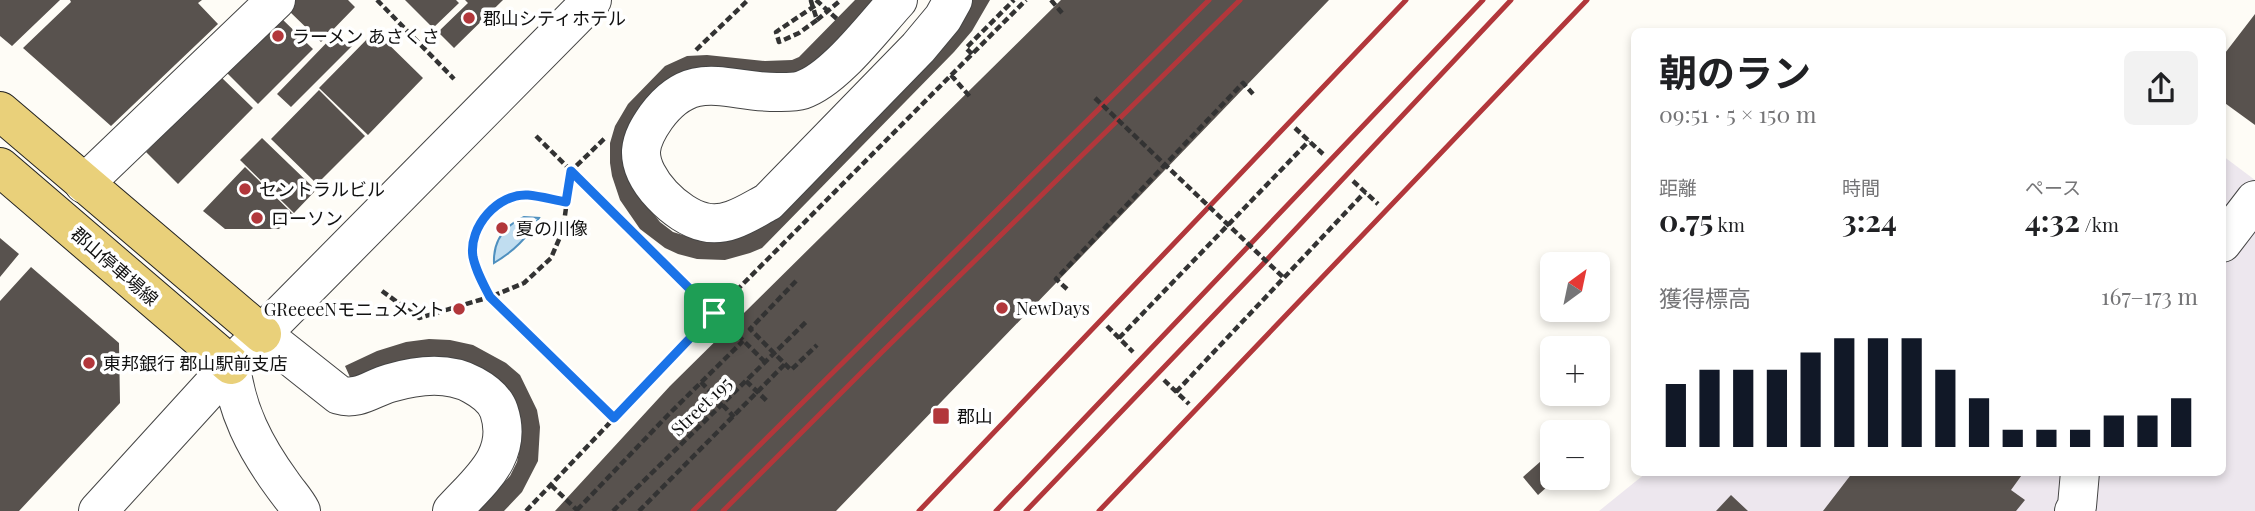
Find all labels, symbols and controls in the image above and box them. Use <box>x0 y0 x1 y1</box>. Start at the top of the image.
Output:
place label: 郡山シティホテル <box>483 6 626 30</box>
marker: 郡山シティホテル <box>461 10 477 26</box>
place label: ラーメン あさくさ <box>292 24 440 48</box>
marker: ラーメン あさくさ <box>270 28 286 44</box>
text: 朝のラン <box>1659 46 1811 97</box>
button: share <box>2124 51 2198 125</box>
text: 09:51 · 5 × 150 m <box>1659 98 1816 129</box>
text: 距離 <box>1659 174 1697 200</box>
text: 時間 <box>1842 174 1880 200</box>
text: ペース <box>2025 174 2081 200</box>
place label: セントラルビル <box>259 177 385 201</box>
marker: セントラルビル <box>237 181 253 197</box>
text: 0.75 <box>1659 200 1713 240</box>
text: 3:24 <box>1842 200 1897 240</box>
text: 4:32 <box>2025 200 2080 240</box>
place label: ローソン <box>271 206 343 230</box>
marker: ローソン <box>249 210 265 226</box>
text: km <box>1713 211 1745 237</box>
text: /km <box>2080 211 2119 237</box>
place label: 夏の川像 <box>516 216 588 240</box>
marker: 夏の川像 <box>494 220 510 236</box>
street label: 郡山停車場線 <box>66 222 164 310</box>
north arrow <box>1540 252 1610 322</box>
map controls <box>1540 252 1610 490</box>
text: 167–173 m <box>2101 280 2198 311</box>
text: 獲得標高 <box>1659 282 1751 313</box>
pin <box>684 283 744 343</box>
icon: arrive <box>695 294 733 332</box>
place label: NewDays <box>1016 296 1090 320</box>
place label: GReeeeNモニュメント <box>264 297 445 321</box>
marker: NewDays <box>994 300 1010 316</box>
marker: GReeeeNモニュメント <box>451 301 467 317</box>
button: + <box>1540 336 1610 406</box>
place label: 東邦銀行 郡山駅前支店 <box>103 351 287 375</box>
marker: 東邦銀行 郡山駅前支店 <box>81 355 97 371</box>
street label: Street 195 <box>665 371 737 441</box>
place label: 郡山 <box>957 404 993 428</box>
marker: 郡山 <box>931 406 951 426</box>
button: − <box>1540 420 1610 490</box>

